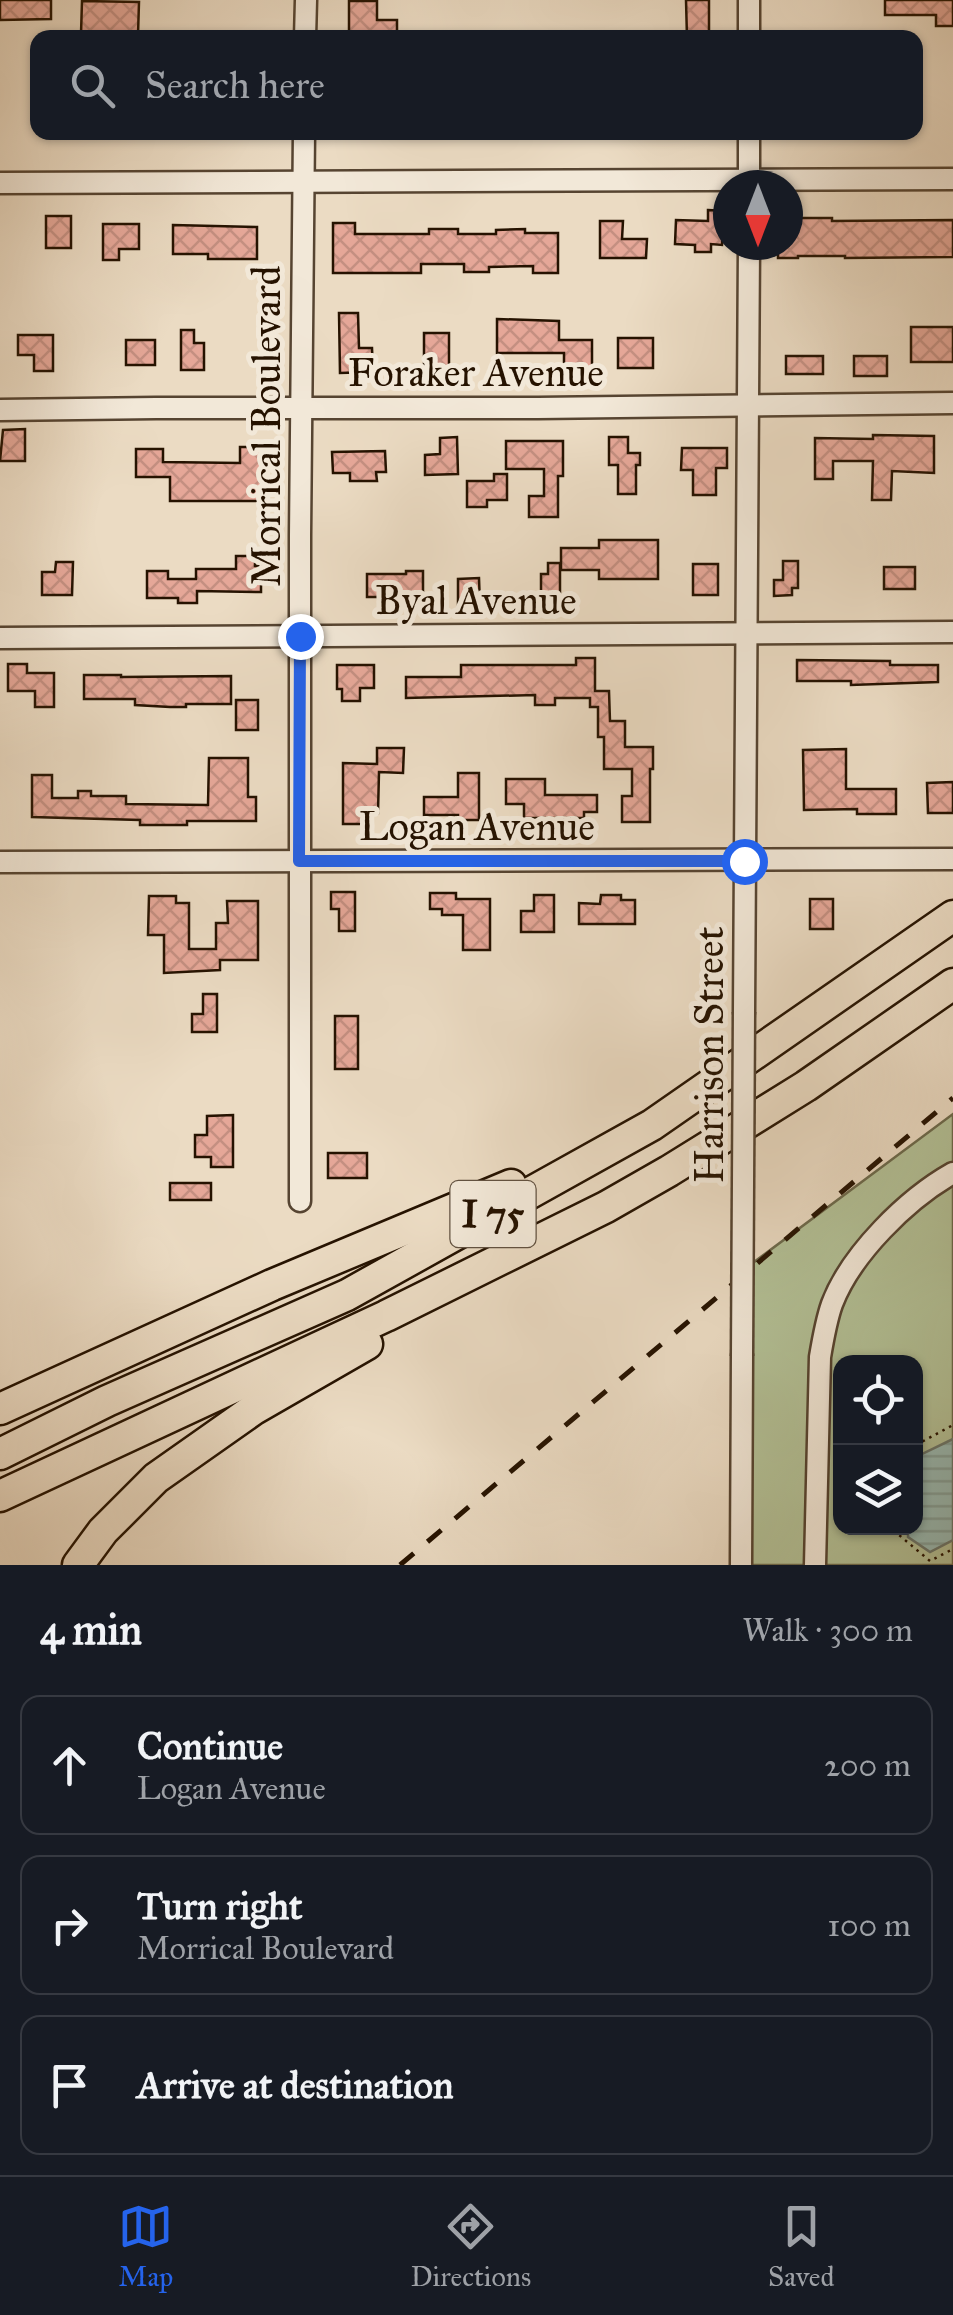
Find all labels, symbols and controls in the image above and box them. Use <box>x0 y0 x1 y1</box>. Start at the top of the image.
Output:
search box <box>30 30 923 140</box>
icon: search <box>65 58 120 113</box>
text: Search here <box>145 62 325 108</box>
north arrow <box>713 170 803 260</box>
street label: Morrical Boulevard <box>242 265 291 587</box>
street label: Foraker Avenue <box>348 348 604 397</box>
street label: Byal Avenue <box>375 576 577 625</box>
route end <box>278 614 324 660</box>
street label: Logan Avenue <box>359 802 595 851</box>
route start <box>722 839 768 885</box>
street label: Harrison Street <box>685 926 734 1184</box>
road number: I 75 <box>450 1181 536 1247</box>
map controls <box>833 1355 923 1535</box>
button: locate <box>833 1355 923 1445</box>
button: layers <box>833 1445 923 1535</box>
text: 4 min <box>40 1604 142 1656</box>
text: Walk · 300 m <box>743 1611 913 1650</box>
text: Continue <box>137 1723 283 1769</box>
icon: ahead <box>42 1738 97 1793</box>
text: 200 m <box>824 1746 911 1785</box>
text: Logan Avenue <box>137 1769 326 1808</box>
text: Turn right <box>137 1883 303 1929</box>
icon: right <box>42 1898 97 1953</box>
text: 100 m <box>827 1906 911 1945</box>
text: Morrical Boulevard <box>137 1929 394 1968</box>
icon: arrive <box>42 2058 97 2113</box>
text: Arrive at destination <box>137 2062 454 2108</box>
tab: Map <box>118 2199 173 2294</box>
tab: Directions <box>410 2199 531 2294</box>
tab: Saved <box>768 2199 835 2294</box>

